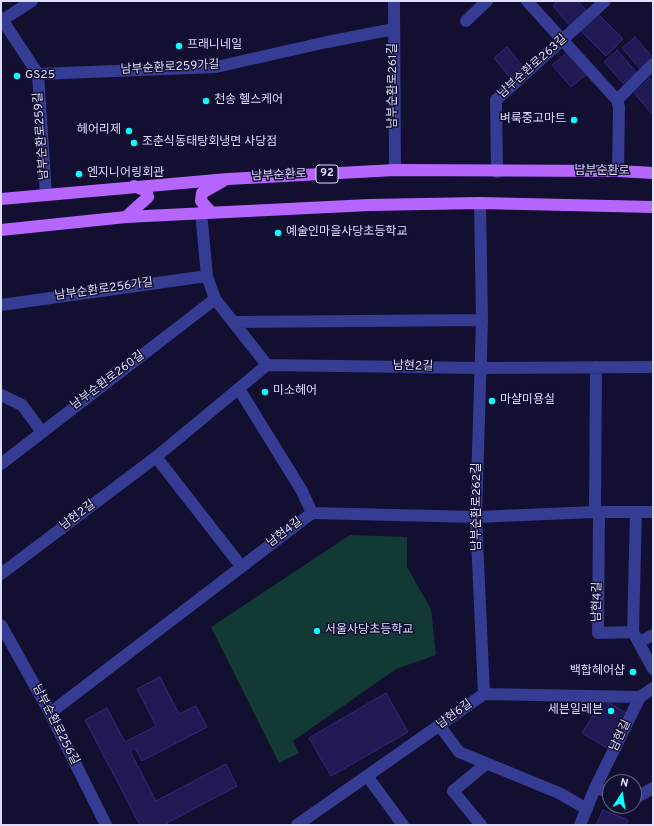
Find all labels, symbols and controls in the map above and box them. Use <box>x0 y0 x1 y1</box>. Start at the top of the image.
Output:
street label: 남부순환로263길 <box>495 32 571 102</box>
place label: 프래니네일 <box>187 39 242 53</box>
marker: 프래니네일 <box>174 41 184 51</box>
street label: 남부순환로261길 <box>387 43 401 129</box>
street label: 남부순환로259가길 <box>120 58 220 78</box>
place label: GS25 <box>25 69 55 83</box>
marker: GS25 <box>12 71 22 81</box>
street label: 남부순환로259길 <box>32 92 52 180</box>
place label: 천송 헬스케어 <box>214 94 283 108</box>
marker: 천송 헬스케어 <box>201 96 211 106</box>
place label: 벼룩중고마트 <box>500 113 566 127</box>
marker: 벼룩중고마트 <box>569 115 579 125</box>
place label: 헤어리제 <box>77 124 121 138</box>
marker: 헤어리제 <box>124 126 134 136</box>
place label: 조춘식동태탕회냉면 사당점 <box>142 136 277 150</box>
marker: 조춘식동태탕회냉면 사당점 <box>129 138 139 148</box>
road number: 92 <box>316 165 338 183</box>
street label: 남부순환로 <box>574 165 630 179</box>
place label: 엔지니어링회관 <box>87 167 164 181</box>
street label: 남부순환로 <box>251 167 307 185</box>
marker: 엔지니어링회관 <box>74 169 84 179</box>
place label: 예술인마을사당초등학교 <box>286 226 407 240</box>
marker: 예술인마을사당초등학교 <box>273 228 283 238</box>
street label: 남부순환로256가길 <box>54 276 154 304</box>
street label: 남부순환로260길 <box>68 349 148 413</box>
street label: 남현2길 <box>393 359 433 375</box>
place label: 미소헤어 <box>273 385 317 399</box>
marker: 미소헤어 <box>260 387 270 397</box>
place label: 마샬미용실 <box>500 394 555 408</box>
marker: 마샬미용실 <box>487 396 497 406</box>
street label: 남부순환로262길 <box>471 463 485 551</box>
street label: 남현2길 <box>58 498 98 534</box>
street label: 남현4길 <box>264 515 306 551</box>
street label: 남현4길 <box>590 582 606 622</box>
place label: 서울사당초등학교 <box>325 624 413 638</box>
marker: 서울사당초등학교 <box>312 626 322 636</box>
place label: 백합헤어샵 <box>570 665 625 679</box>
marker: 백합헤어샵 <box>628 667 638 677</box>
street label: 남부순환로256길 <box>29 682 81 768</box>
street label: 남현6길 <box>434 697 476 733</box>
place label: 세븐일레븐 <box>548 704 603 718</box>
marker: 세븐일레븐 <box>606 706 616 716</box>
street label: 남현길 <box>607 718 635 754</box>
north arrow <box>602 774 642 814</box>
text: N <box>619 776 630 791</box>

